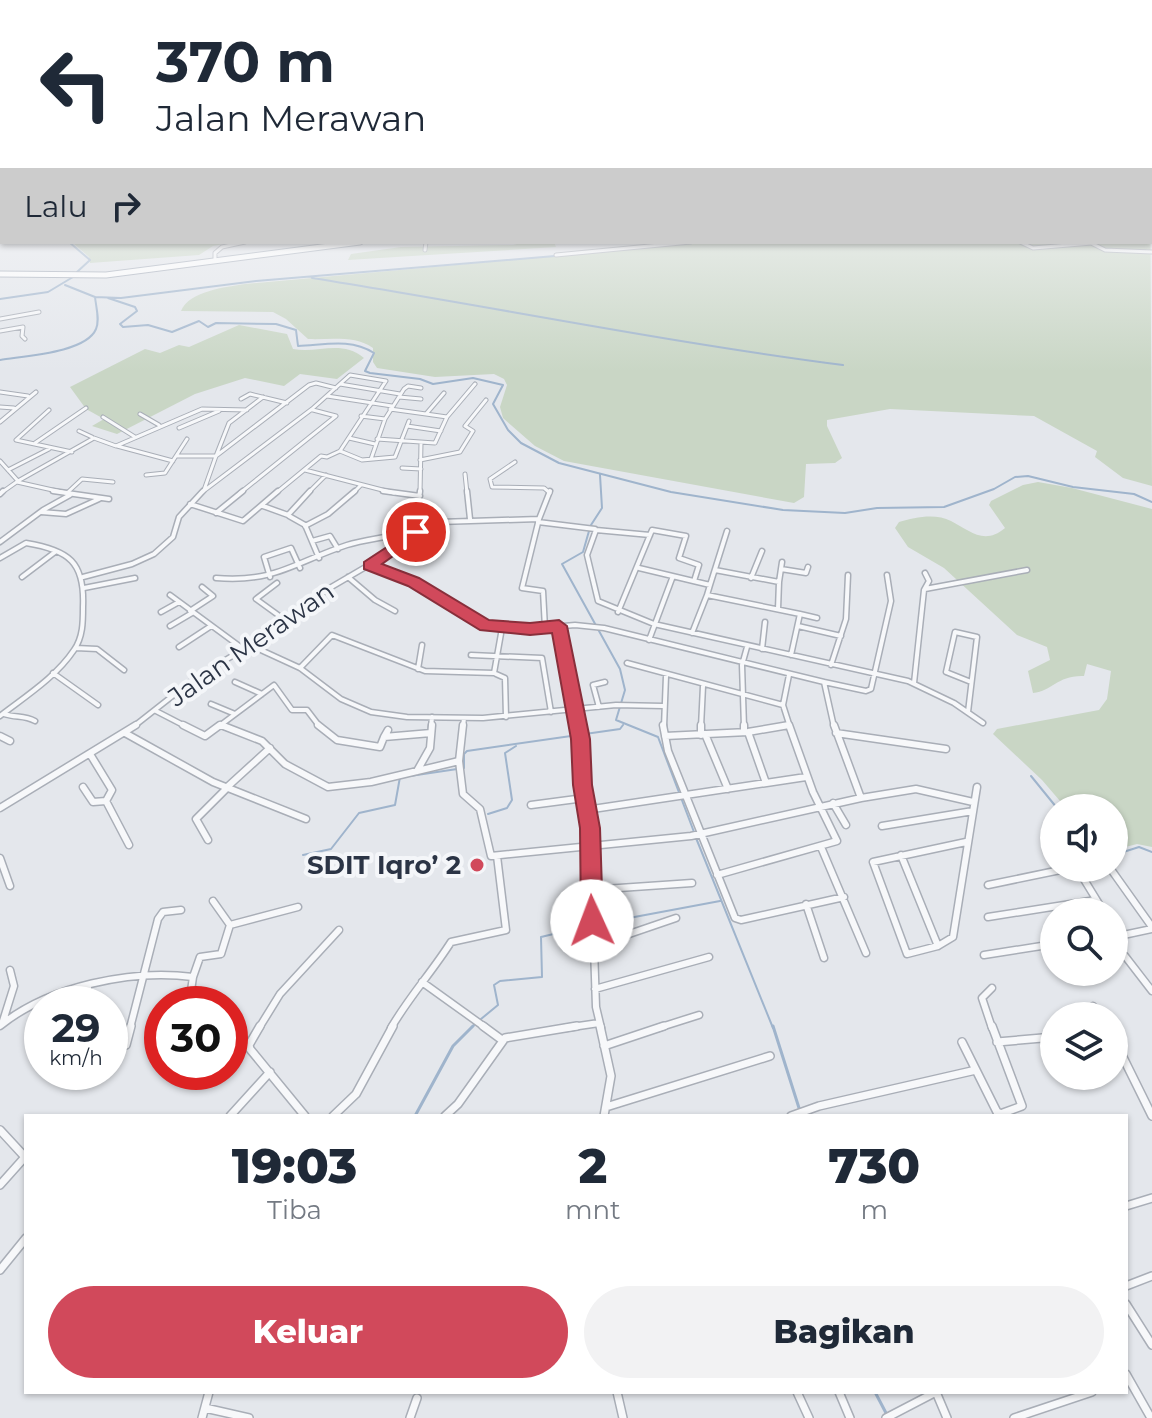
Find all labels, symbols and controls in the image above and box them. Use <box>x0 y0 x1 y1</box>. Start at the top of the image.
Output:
text: 370 m <box>156 28 335 96</box>
icon: left <box>24 32 128 136</box>
text: Jalan Merawan <box>156 96 426 140</box>
icon: right <box>104 184 148 228</box>
text: Lalu <box>24 188 88 225</box>
pin <box>382 498 450 566</box>
icon: arrive <box>394 510 438 554</box>
street label: Jalan Merawan <box>161 575 340 714</box>
map controls <box>1040 794 1128 1090</box>
button: sound <box>1040 794 1128 882</box>
place label: SDIT Iqro’ 2 <box>307 849 461 881</box>
marker: SDIT Iqro’ 2 <box>468 856 486 874</box>
position arrow <box>550 879 634 963</box>
button: search <box>1040 898 1128 986</box>
speed limit sign: 30 <box>144 986 248 1090</box>
button: layers <box>1040 1002 1128 1090</box>
text: 29 <box>51 1003 101 1052</box>
text: km/h <box>49 1046 103 1070</box>
text: 19:03 <box>232 1137 357 1195</box>
text: 2 <box>578 1137 607 1195</box>
text: 730 <box>828 1137 920 1195</box>
text: Tiba <box>267 1194 322 1226</box>
text: mnt <box>565 1194 621 1226</box>
text: m <box>861 1194 888 1226</box>
button: Keluar <box>48 1286 568 1378</box>
button: Bagikan <box>584 1286 1104 1378</box>

